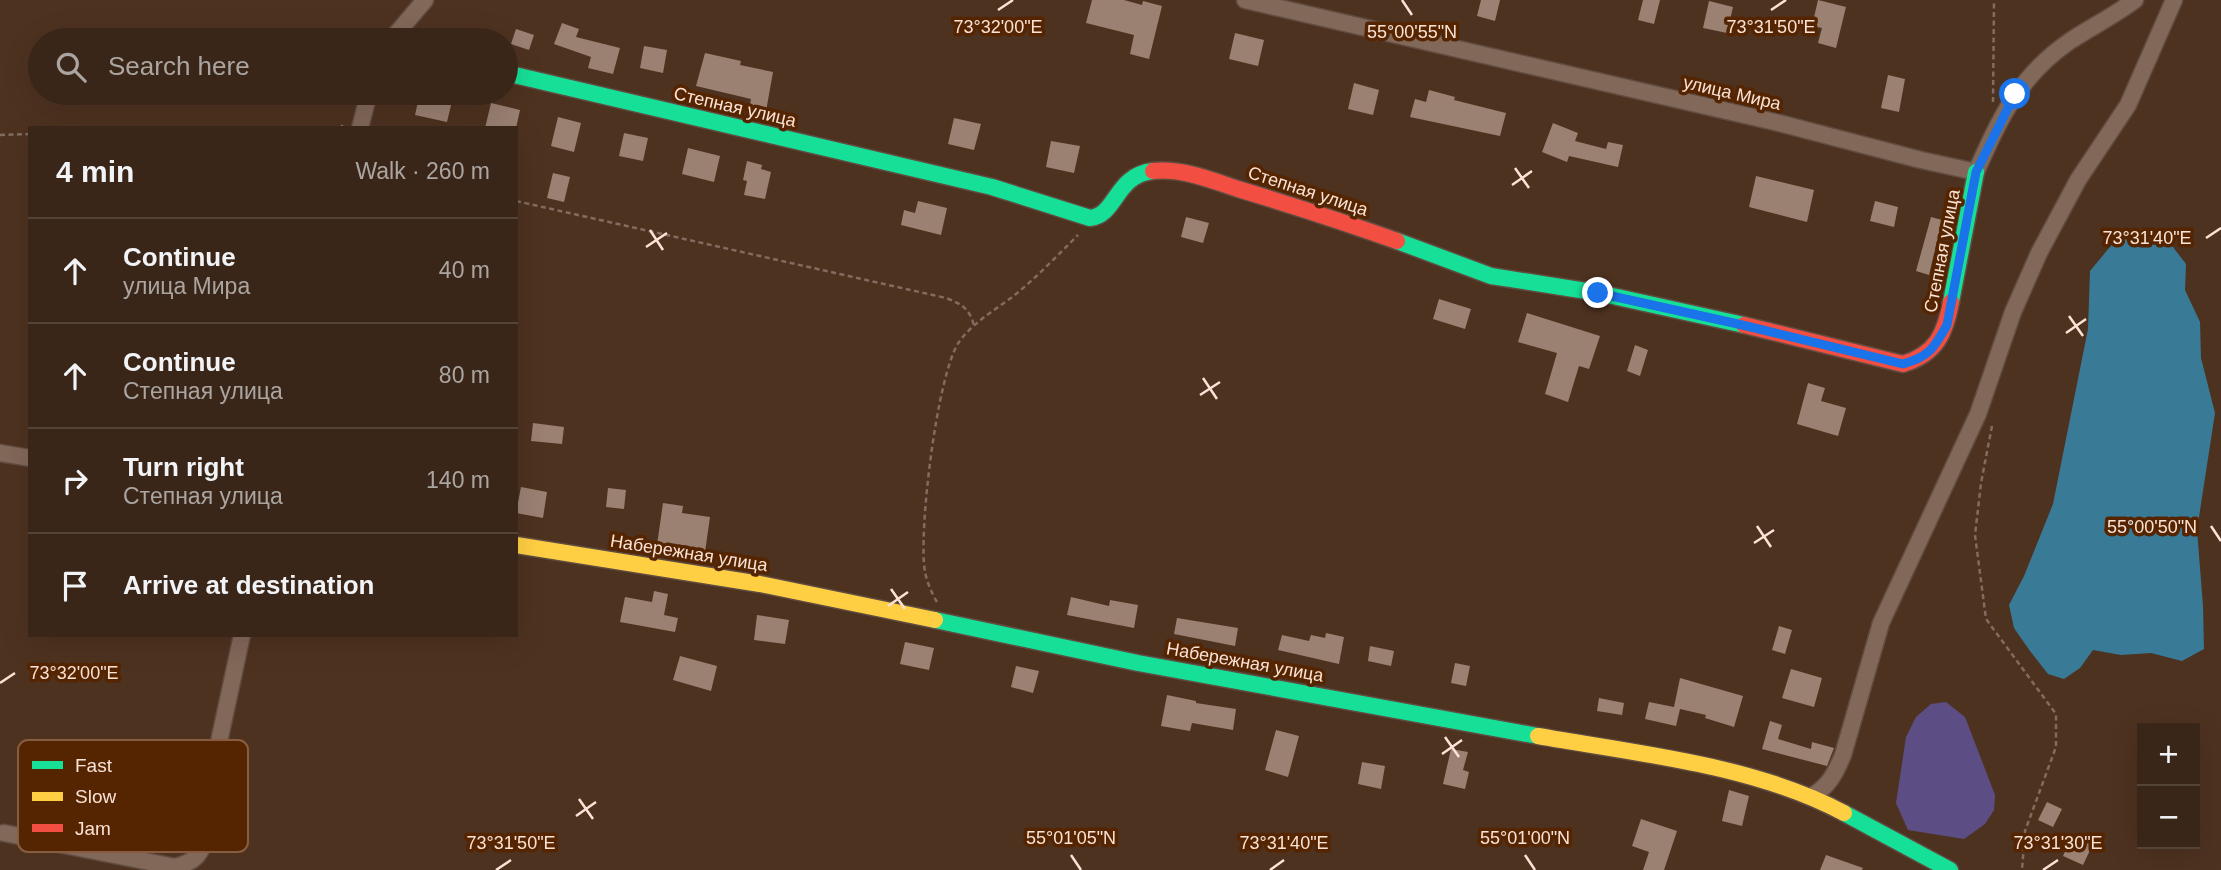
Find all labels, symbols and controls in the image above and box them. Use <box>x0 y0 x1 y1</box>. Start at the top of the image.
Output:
text: 73°32'00"E <box>953 17 1043 37</box>
text: 73°31'50"E <box>1726 17 1816 37</box>
text: 55°00'55"N <box>1367 22 1457 42</box>
search box <box>28 28 518 105</box>
icon: search <box>52 48 90 86</box>
text: Search here <box>108 51 250 81</box>
street label: улица Мира <box>1681 72 1784 114</box>
route start <box>1999 78 2030 109</box>
street label: Степная улица <box>672 83 799 131</box>
text: 4 min <box>56 155 134 188</box>
text: Walk · 260 m <box>355 158 490 184</box>
street label: Степная улица <box>1245 162 1371 220</box>
street label: Степная улица <box>1920 187 1964 314</box>
text: 73°31'40"E <box>2102 228 2192 248</box>
text: Continue <box>123 242 236 272</box>
icon: ahead <box>56 252 94 290</box>
text: 40 m <box>439 257 490 283</box>
text: улица Мира <box>123 273 250 299</box>
route end <box>1582 277 1613 308</box>
text: Continue <box>123 347 236 377</box>
icon: ahead <box>56 357 94 395</box>
text: 80 m <box>439 362 490 388</box>
text: Степная улица <box>123 378 283 404</box>
text: Turn right <box>123 452 244 482</box>
icon: right <box>56 462 94 500</box>
text: 140 m <box>426 467 490 493</box>
text: Степная улица <box>123 483 283 509</box>
text: 55°00'50"N <box>2107 517 2197 537</box>
street label: Набережная улица <box>609 531 770 575</box>
icon: arrive <box>56 567 94 605</box>
text: Arrive at destination <box>123 570 374 600</box>
street label: Набережная улица <box>1165 638 1326 686</box>
text: 73°32'00"E <box>29 663 119 683</box>
map controls <box>2137 723 2200 849</box>
button: + <box>2137 723 2200 786</box>
legend <box>18 740 248 852</box>
text: Fast <box>75 755 113 776</box>
text: Slow <box>75 786 116 807</box>
button: − <box>2137 786 2200 849</box>
text: Jam <box>75 818 111 839</box>
text: 55°01'05"N <box>1026 828 1116 848</box>
text: 55°01'00"N <box>1480 828 1570 848</box>
text: 73°31'50"E <box>466 833 556 853</box>
text: 73°31'40"E <box>1239 833 1329 853</box>
text: 73°31'30"E <box>2013 833 2103 853</box>

